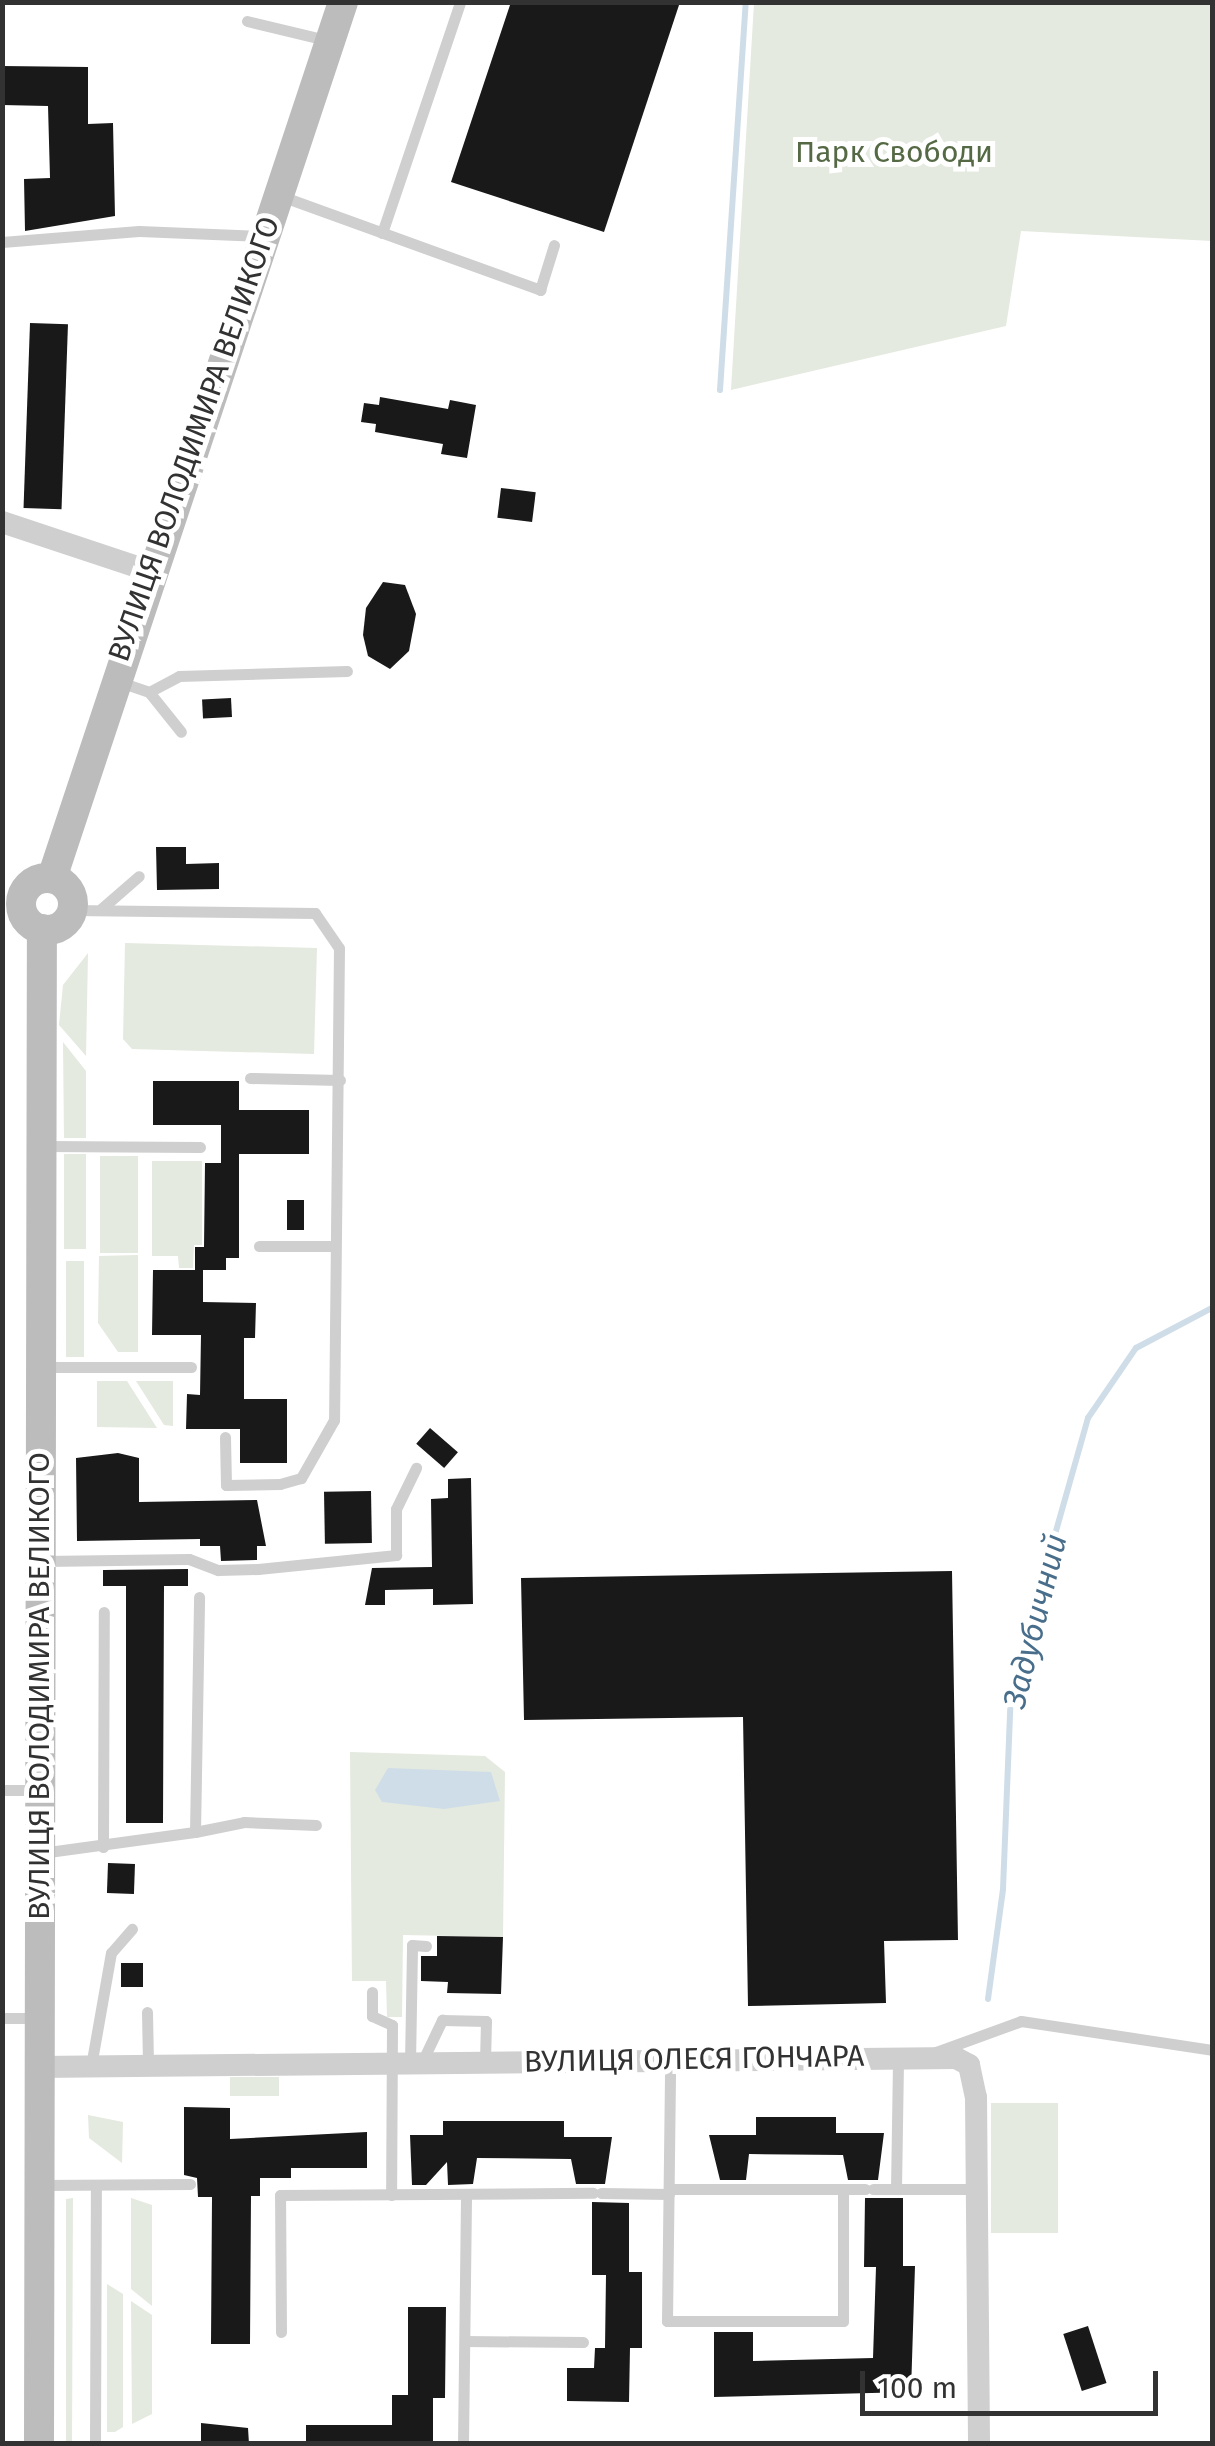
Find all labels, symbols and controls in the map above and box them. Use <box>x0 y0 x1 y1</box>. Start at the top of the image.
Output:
park label: Парк Свободи <box>795 134 993 170</box>
street label: ВУЛИЦЯ ВОЛОДИМИРА ВЕЛИКОГО <box>101 212 287 666</box>
street label: ВУЛИЦЯ ВОЛОДИМИРА ВЕЛИКОГО <box>21 1452 57 1920</box>
water label: Задубичний <box>995 1530 1075 1712</box>
street label: ВУЛИЦЯ ОЛЕСЯ ГОНЧАРА <box>523 2038 865 2080</box>
scale bar <box>865 2351 1162 2413</box>
text: 100 m <box>877 2370 957 2406</box>

